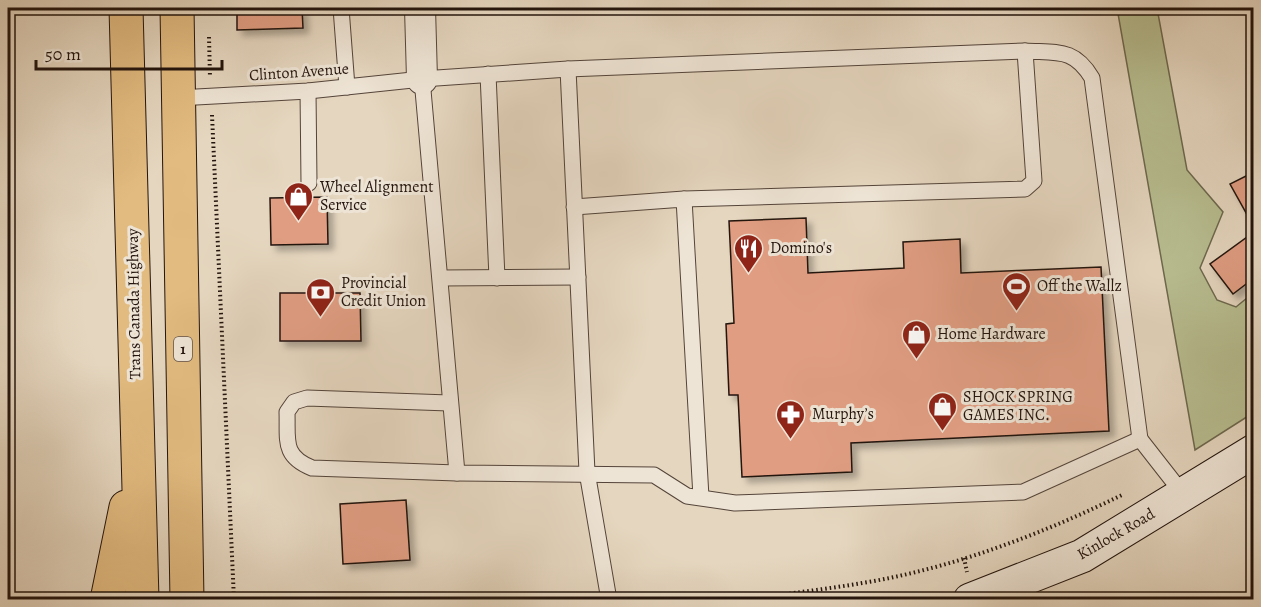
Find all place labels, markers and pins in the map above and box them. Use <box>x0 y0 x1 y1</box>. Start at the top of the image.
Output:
place label: Wheel Alignment Service <box>319 176 433 216</box>
shop icon: Wheel Alignment Service <box>283 180 315 222</box>
restaurant icon: Domino's <box>733 232 765 274</box>
place label: Domino's <box>770 237 832 259</box>
sports icon: Off the Wallz <box>1000 270 1032 312</box>
place label: Provincial Credit Union <box>341 272 426 312</box>
place label: Off the Wallz <box>1037 275 1122 297</box>
bank icon: Provincial Credit Union <box>304 276 336 318</box>
shop icon: Home Hardware <box>900 318 932 360</box>
place label: Home Hardware <box>937 323 1046 345</box>
place label: SHOCK SPRING GAMES INC. <box>963 386 1073 426</box>
shop icon: SHOCK SPRING GAMES INC. <box>926 390 958 432</box>
pharmacy icon: Murphy’s <box>775 398 807 440</box>
place label: Murphy’s <box>812 403 874 425</box>

